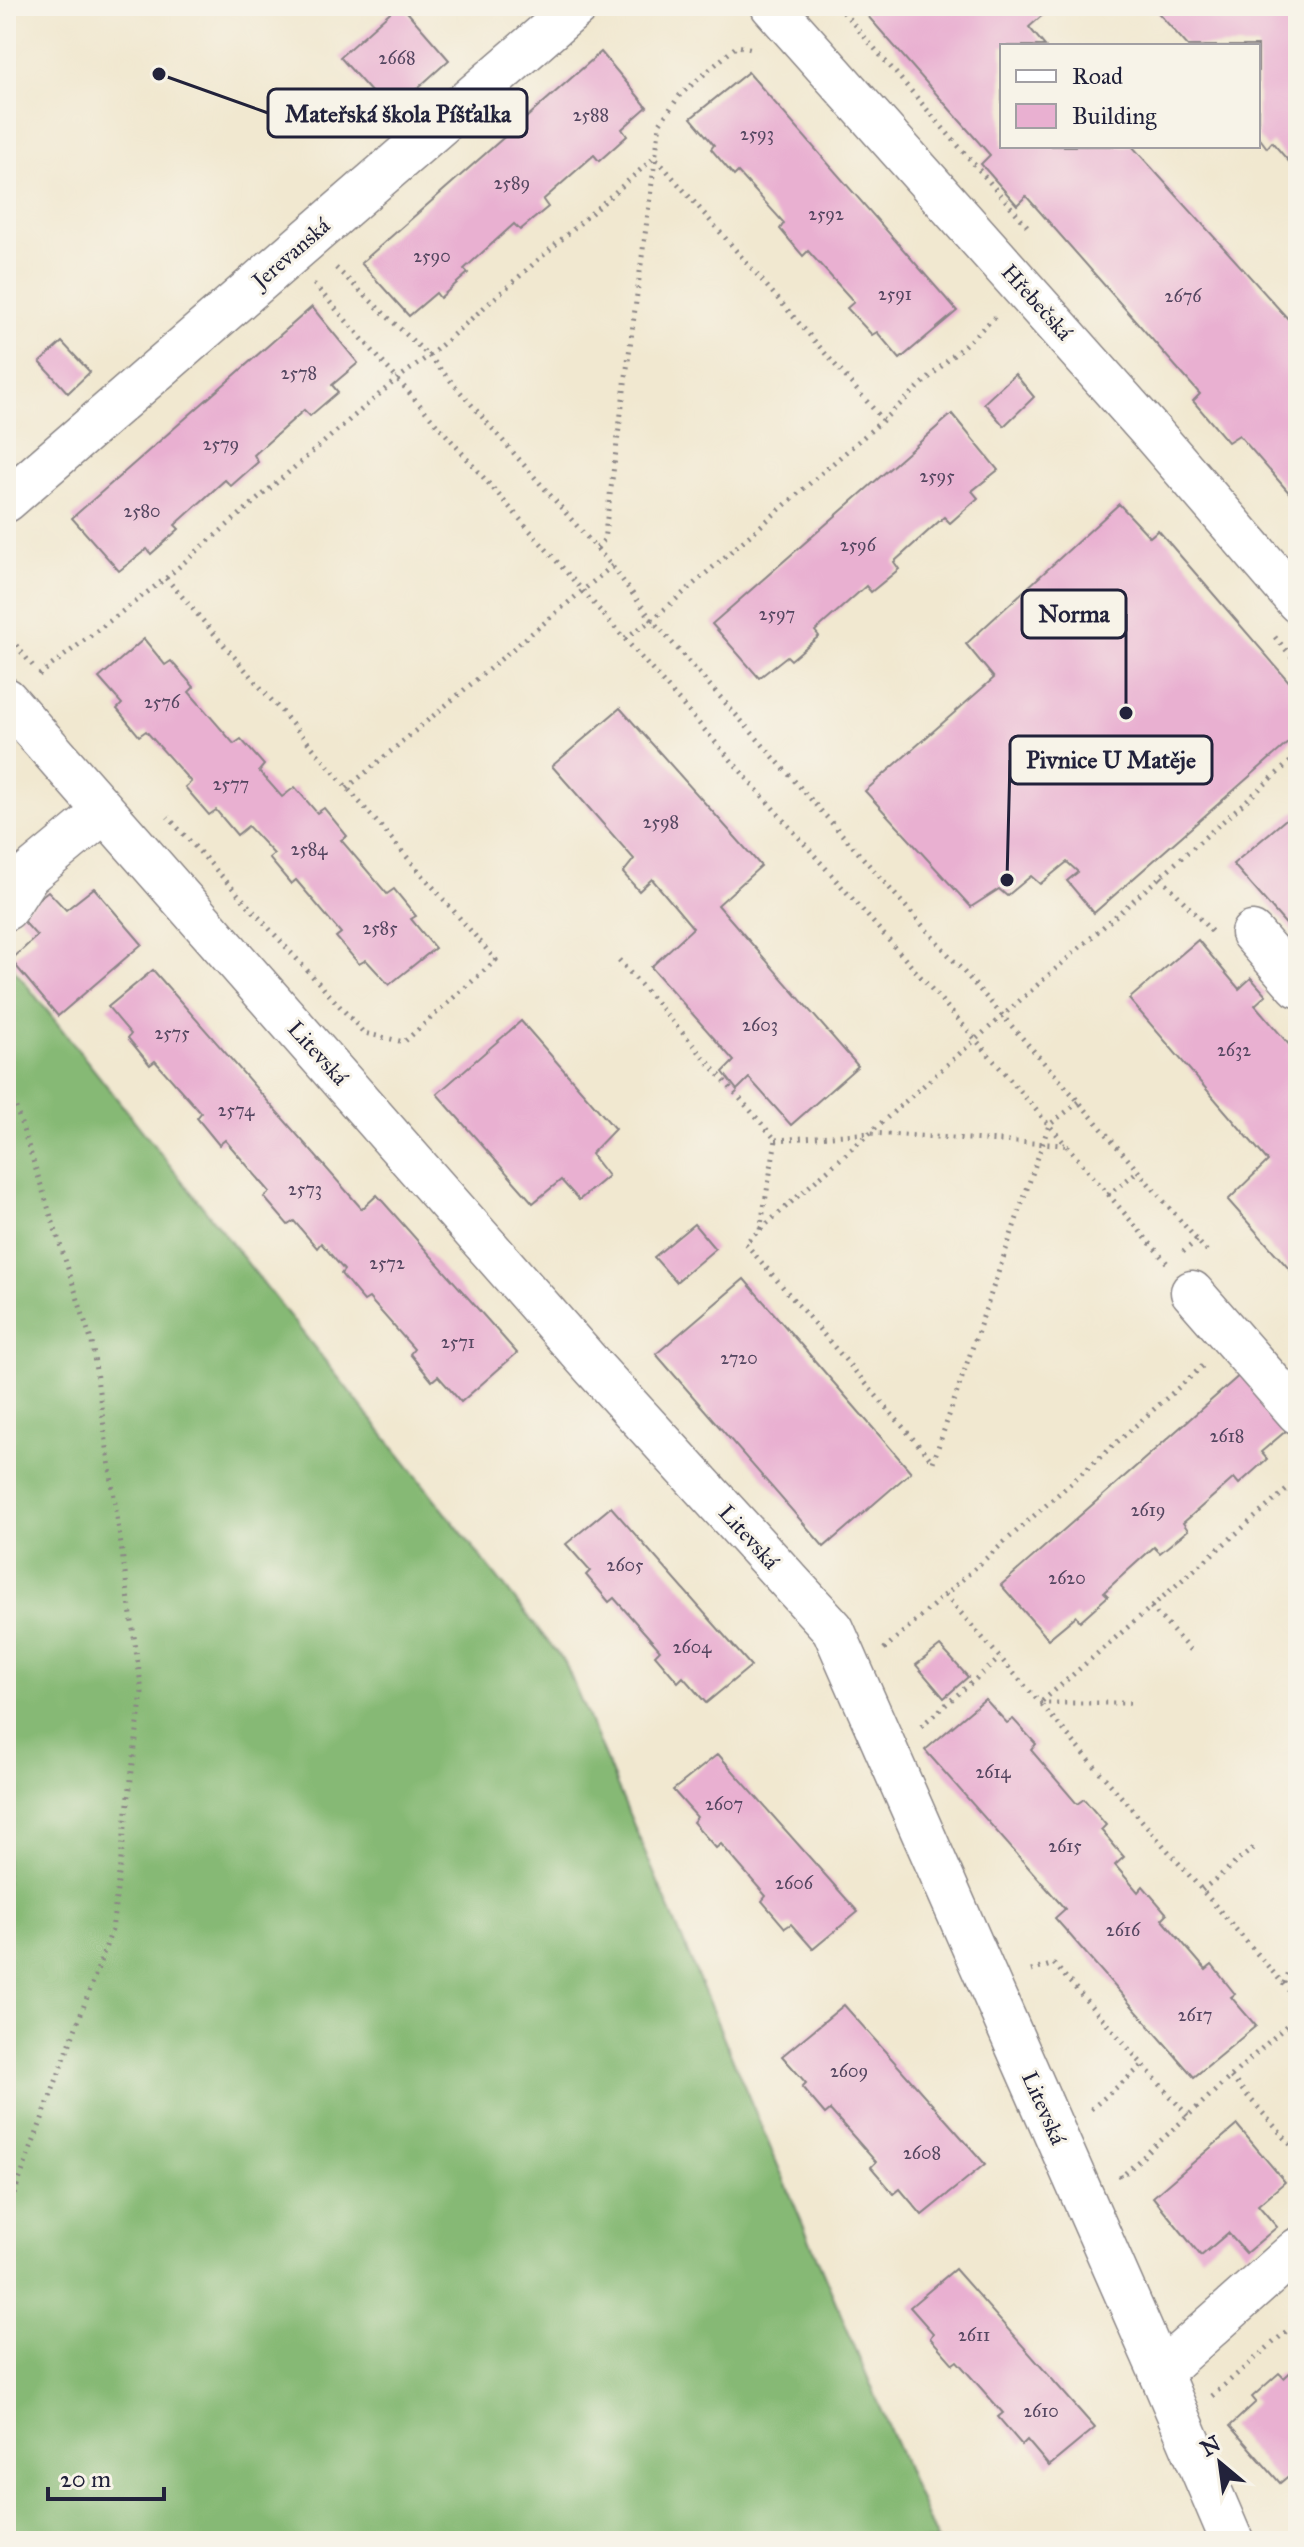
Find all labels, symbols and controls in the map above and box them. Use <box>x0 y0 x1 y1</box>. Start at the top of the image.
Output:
legend <box>1000 44 1260 148</box>
house number: 2668 <box>379 47 415 69</box>
text: Road <box>1072 61 1123 91</box>
callout: Mateřská škola Píšťalka <box>268 89 527 137</box>
text: Mateřská škola Píšťalka <box>285 99 512 129</box>
text: Building <box>1072 101 1157 131</box>
house number: 2588 <box>573 104 609 126</box>
house number: 2593 <box>740 123 774 145</box>
house number: 2589 <box>494 172 530 194</box>
house number: 2592 <box>808 203 844 225</box>
street label: Jerevanská <box>245 212 336 295</box>
house number: 2590 <box>413 245 451 267</box>
street label: Hřebečská <box>996 258 1079 346</box>
house number: 2591 <box>878 283 912 305</box>
house number: 2676 <box>1165 285 1202 307</box>
house number: 2578 <box>281 362 317 384</box>
house number: 2579 <box>203 433 239 455</box>
house number: 2595 <box>919 465 955 487</box>
house number: 2580 <box>123 500 161 522</box>
house number: 2596 <box>840 534 877 556</box>
callout: Norma <box>1022 590 1126 638</box>
text: Norma <box>1038 599 1111 629</box>
house number: 2597 <box>759 603 795 625</box>
house number: 2576 <box>144 691 181 713</box>
callout: Pivnice U Matěje <box>1010 736 1212 784</box>
text: Pivnice U Matěje <box>1026 745 1196 775</box>
house number: 2577 <box>213 773 249 795</box>
house number: 2598 <box>643 811 679 833</box>
house number: 2584 <box>291 838 328 860</box>
house number: 2585 <box>362 917 398 939</box>
house number: 2603 <box>742 1014 778 1036</box>
street label: Litevská <box>282 1015 354 1091</box>
house number: 2575 <box>154 1022 190 1044</box>
house number: 2632 <box>1217 1039 1251 1061</box>
house number: 2574 <box>218 1099 255 1121</box>
house number: 2573 <box>288 1178 322 1200</box>
house number: 2572 <box>369 1252 405 1274</box>
house number: 2571 <box>441 1331 475 1353</box>
house number: 2720 <box>720 1347 758 1369</box>
house number: 2618 <box>1210 1425 1244 1447</box>
street label: Litevská <box>713 1499 785 1575</box>
house number: 2619 <box>1131 1499 1165 1521</box>
house number: 2605 <box>607 1554 644 1576</box>
house number: 2620 <box>1048 1567 1086 1589</box>
house number: 2604 <box>673 1636 712 1658</box>
house number: 2614 <box>975 1761 1012 1783</box>
house number: 2607 <box>705 1793 743 1815</box>
house number: 2615 <box>1048 1835 1082 1857</box>
house number: 2606 <box>775 1872 814 1894</box>
house number: 2616 <box>1106 1919 1141 1941</box>
house number: 2617 <box>1178 2004 1212 2026</box>
house number: 2609 <box>830 2060 868 2082</box>
street label: Litevská <box>1016 2067 1072 2149</box>
house number: 2608 <box>903 2142 941 2164</box>
house number: 2611 <box>958 2324 990 2346</box>
house number: 2610 <box>1023 2400 1059 2422</box>
north arrow <box>1180 2423 1260 2503</box>
text: N <box>1196 2429 1226 2462</box>
scale bar <box>48 2451 164 2501</box>
text: 20 m <box>60 2464 111 2494</box>

